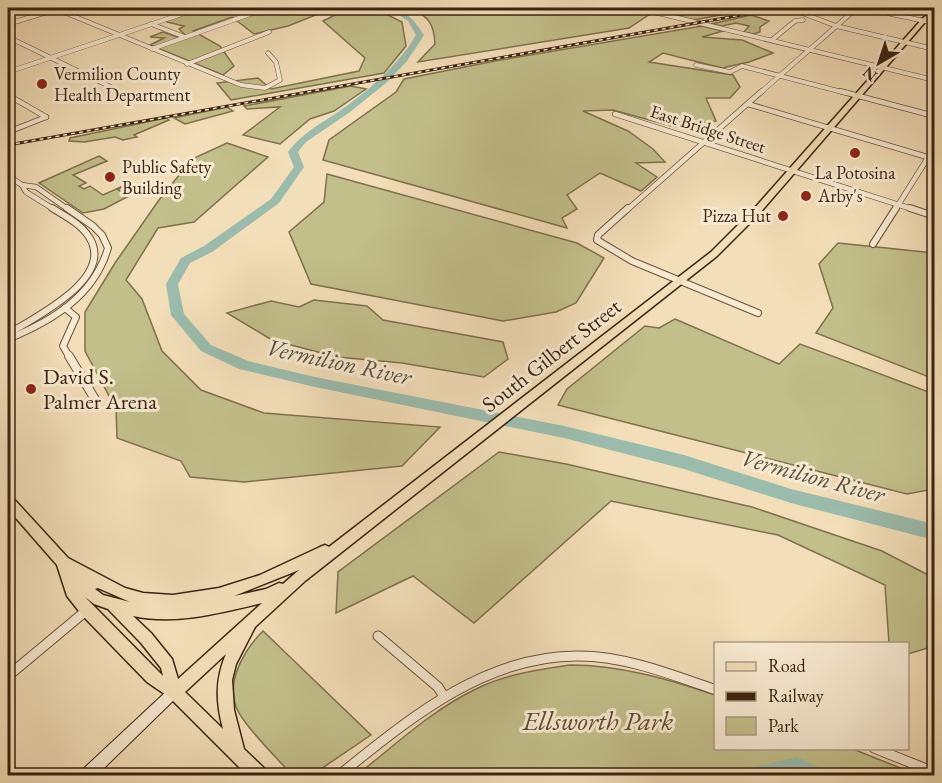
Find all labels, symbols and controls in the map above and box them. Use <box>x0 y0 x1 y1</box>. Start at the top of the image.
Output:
north arrow <box>849 33 909 93</box>
place label: Vermilion County Health Department <box>54 62 191 106</box>
text: N <box>858 62 882 87</box>
marker: Vermilion County Health Department <box>35 77 49 91</box>
street label: East Bridge Street <box>648 99 769 158</box>
marker: La Potosina <box>848 146 862 160</box>
place label: Public Safety Building <box>122 155 212 199</box>
place label: La Potosina <box>815 161 896 184</box>
marker: Public Safety Building <box>103 170 117 184</box>
place label: Arby's <box>817 184 863 207</box>
marker: Arby's <box>799 189 813 203</box>
place label: Pizza Hut <box>703 204 771 227</box>
marker: Pizza Hut <box>776 209 790 223</box>
street label: South Gilbert Street <box>476 292 627 419</box>
water label: Vermilion River <box>264 331 416 392</box>
place label: David S. Palmer Arena <box>43 362 157 416</box>
marker: David S. Palmer Arena <box>24 382 38 396</box>
water label: Vermilion River <box>738 442 890 510</box>
legend <box>714 642 909 750</box>
text: Road <box>768 654 807 677</box>
text: Railway <box>768 684 824 707</box>
park label: Ellsworth Park <box>522 703 673 738</box>
text: Park <box>768 714 799 737</box>

